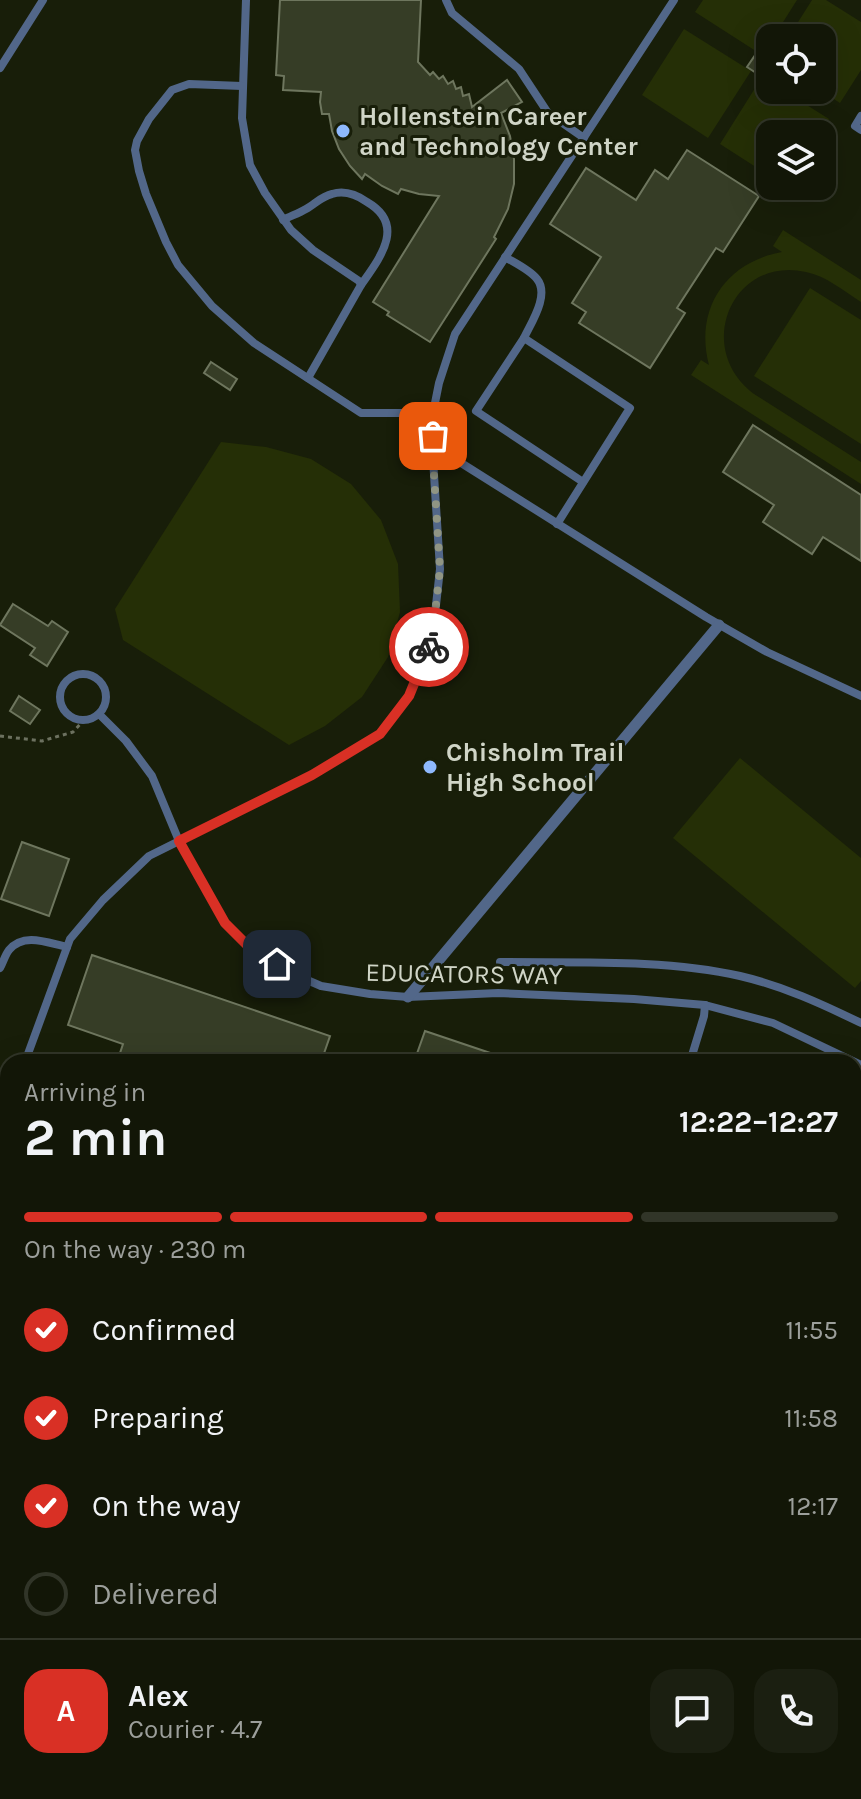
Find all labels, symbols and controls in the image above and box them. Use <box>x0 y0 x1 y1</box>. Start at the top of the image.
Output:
map controls <box>756 24 836 200</box>
button: locate <box>756 24 836 104</box>
place label: Hollenstein Career and Technology Center <box>359 101 638 162</box>
button: layers <box>756 120 836 200</box>
marker: Hollenstein Career and Technology Center <box>334 122 352 140</box>
pin <box>399 402 467 470</box>
icon: bag <box>411 414 455 458</box>
courier <box>389 607 469 687</box>
icon: bike <box>407 625 451 669</box>
place label: Chisholm Trail High School <box>446 737 624 798</box>
marker: Chisholm Trail High School <box>421 758 439 776</box>
pin <box>243 930 311 998</box>
icon: home <box>255 942 299 986</box>
street label: EDUCATORS WAY <box>365 957 564 991</box>
text: Arriving in <box>24 1077 146 1108</box>
text: 12:22–12:27 <box>679 1104 838 1140</box>
text: 2 min <box>24 1107 167 1168</box>
text: On the way · 230 m <box>24 1234 246 1265</box>
icon: check <box>24 1308 68 1352</box>
text: Confirmed <box>92 1312 236 1348</box>
text: 11:55 <box>785 1315 838 1346</box>
icon: check <box>24 1396 68 1440</box>
text: Preparing <box>92 1400 224 1436</box>
text: 11:58 <box>784 1403 838 1434</box>
icon: check <box>24 1484 68 1528</box>
text: On the way <box>92 1488 241 1524</box>
text: 12:17 <box>788 1491 838 1522</box>
text: Delivered <box>92 1576 219 1612</box>
button: chat <box>650 1669 734 1753</box>
button: phone <box>754 1669 838 1753</box>
text: Alex <box>128 1678 188 1714</box>
text: A <box>57 1693 75 1729</box>
text: Courier · 4.7 <box>128 1714 262 1745</box>

